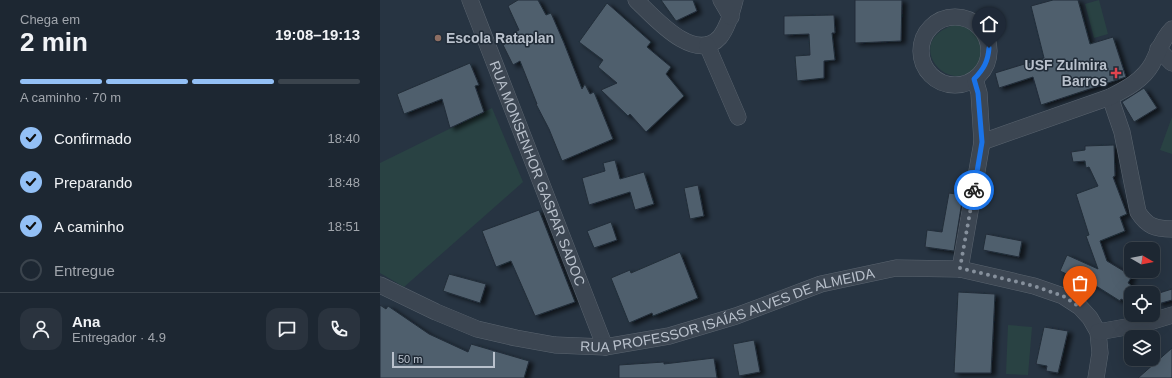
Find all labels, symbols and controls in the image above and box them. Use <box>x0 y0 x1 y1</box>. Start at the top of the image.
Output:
pin <box>972 7.0 1006 48</box>
text: Chega em <box>20 12 80 27</box>
icon: home <box>978 13 1000 35</box>
text: 19:08–19:13 <box>275 26 360 43</box>
text: 2 min <box>20 27 88 57</box>
place label: Escola Rataplan <box>446 30 554 46</box>
marker: Escola Rataplan <box>433 33 443 43</box>
place label: USF Zulmira Barros <box>1025 57 1107 89</box>
street label: RUA MONSENHOR GASPAR SADOC <box>486 58 588 288</box>
marker: USF Zulmira Barros <box>1110 67 1122 79</box>
text: A caminho · 70 m <box>20 90 121 105</box>
icon: check <box>20 127 42 149</box>
text: Confirmado <box>54 130 132 147</box>
text: 18:40 <box>327 131 360 146</box>
courier <box>954 170 994 210</box>
icon: check <box>20 171 42 193</box>
text: Preparando <box>54 174 132 191</box>
text: 18:48 <box>327 175 360 190</box>
icon: bike <box>963 179 985 201</box>
icon: check <box>20 215 42 237</box>
text: A caminho <box>54 218 124 235</box>
text: 18:51 <box>327 219 360 234</box>
north arrow <box>1124 242 1160 278</box>
map controls <box>1124 242 1160 366</box>
text: Entregue <box>54 262 115 279</box>
street label: RUA PROFESSOR ISAÍAS ALVES DE ALMEIDA <box>580 265 877 355</box>
pin <box>1063 266 1097 307</box>
icon: bag <box>1069 272 1091 294</box>
button: locate <box>1124 286 1160 322</box>
button: person <box>20 308 62 350</box>
button: chat <box>266 308 308 350</box>
button: phone <box>318 308 360 350</box>
text: Ana <box>72 313 100 330</box>
text: Entregador · 4.9 <box>72 330 166 345</box>
button: layers <box>1124 330 1160 366</box>
scale bar <box>392 350 495 369</box>
text: 50 m <box>398 353 422 365</box>

